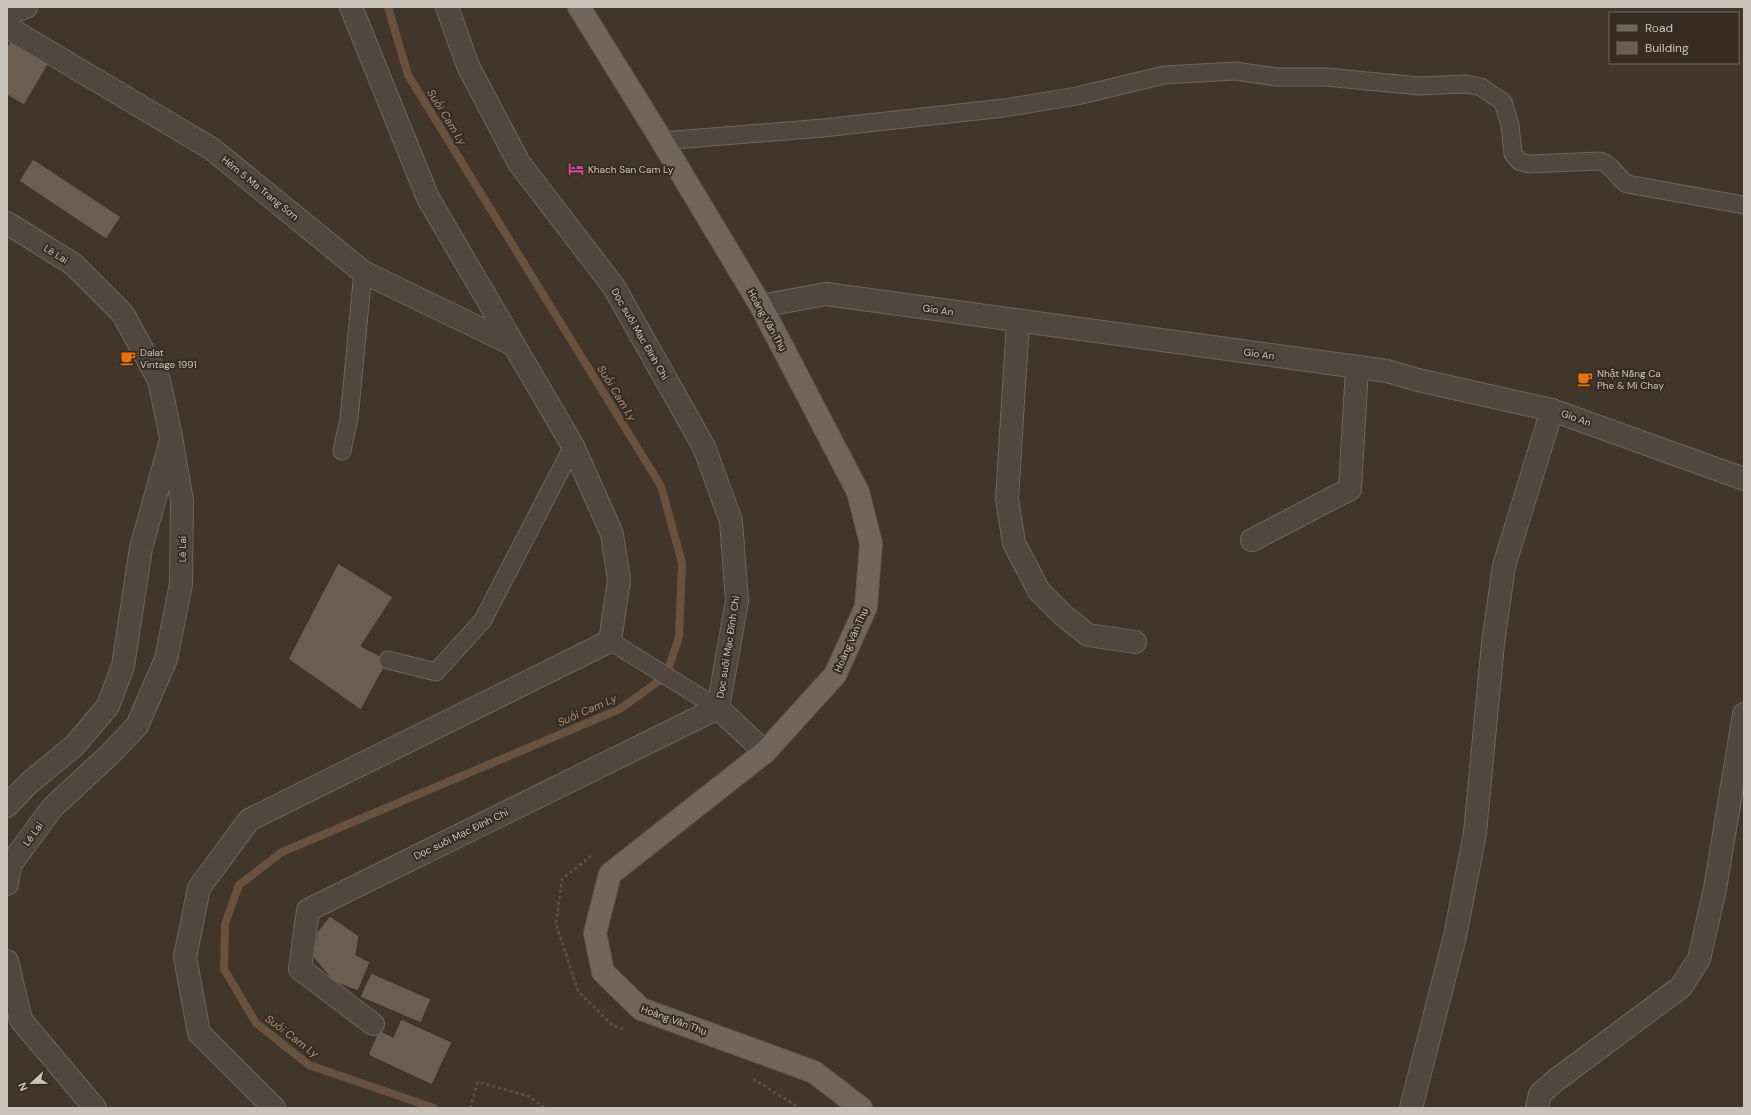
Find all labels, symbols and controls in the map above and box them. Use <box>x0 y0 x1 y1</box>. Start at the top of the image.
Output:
legend <box>1609 12 1739 64</box>
text: Road <box>1645 20 1673 36</box>
text: Building <box>1645 40 1689 56</box>
water label: Suối Cam Ly <box>424 86 470 148</box>
street label: Hẻm 5 Ma Trang Sơn <box>219 153 301 223</box>
hotel icon: Khach San Cam Ly <box>567 160 585 178</box>
place label: Khach San Cam Ly <box>588 163 674 176</box>
street label: Lê Lai <box>41 241 71 267</box>
street label: Dọc suối Mạc Đĩnh Chi <box>608 286 672 382</box>
street label: Hoàng Văn Thụ <box>745 287 789 353</box>
street label: Gio An <box>922 301 954 319</box>
street label: Gio An <box>1243 345 1275 363</box>
place label: Dalat Vintage 1991 <box>140 346 197 371</box>
cafe icon: Dalat Vintage 1991 <box>119 349 137 367</box>
water label: Suối Cam Ly <box>594 362 640 424</box>
place label: Nhặt Nắng Ca Phe & Mì Chay <box>1597 367 1664 392</box>
cafe icon: Nhặt Nắng Ca Phe & Mì Chay <box>1576 370 1594 388</box>
street label: Gio An <box>1559 407 1593 429</box>
street label: Lê Lai <box>176 536 189 562</box>
street label: Dọc suối Mạc Đĩnh Chi <box>713 595 743 699</box>
street label: Hoàng Văn Thụ <box>831 606 871 674</box>
water label: Suối Cam Ly <box>555 690 620 729</box>
street label: Dọc suối Mạc Đĩnh Chi <box>412 805 510 863</box>
street label: Lê Lai <box>20 819 46 849</box>
street label: Hoàng Văn Thụ <box>639 1002 709 1038</box>
water label: Suối Cam Ly <box>263 1011 322 1061</box>
north arrow <box>12 1063 52 1103</box>
text: N <box>15 1080 31 1093</box>

